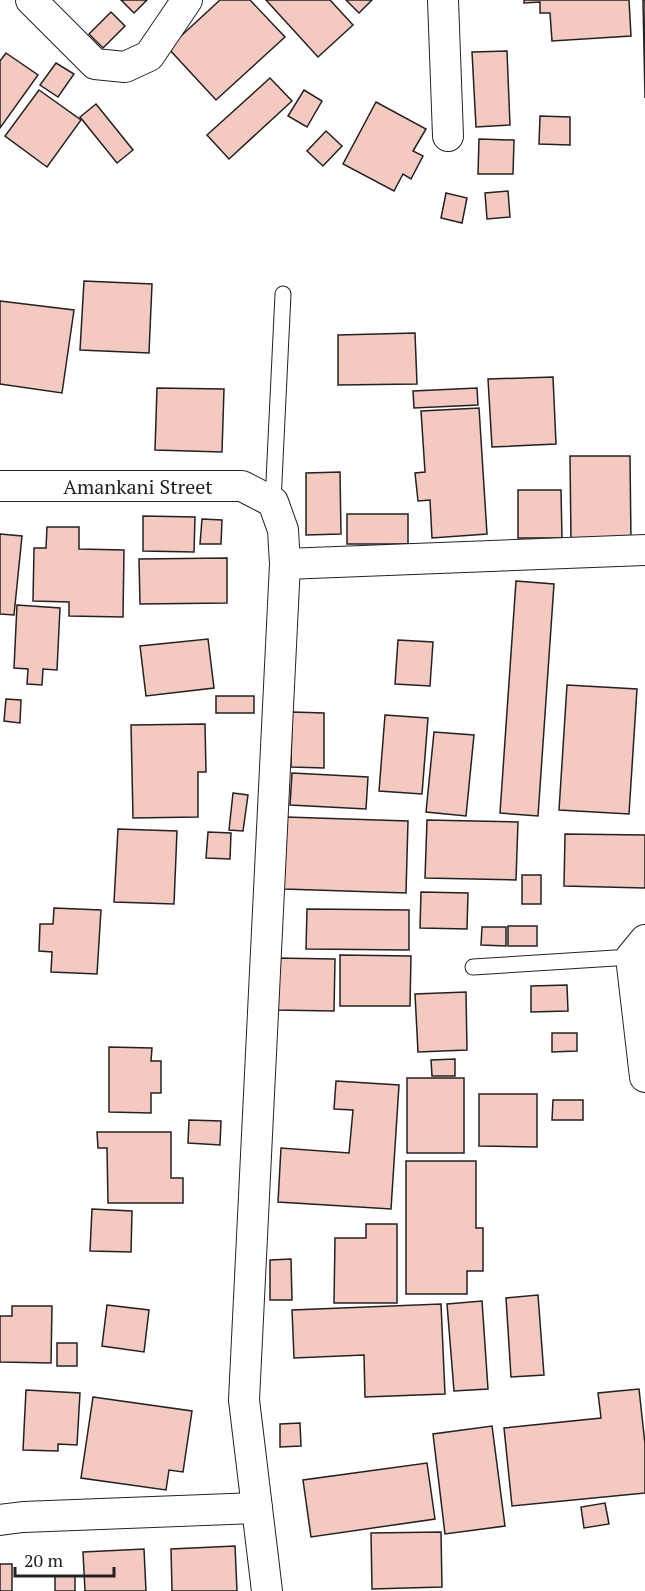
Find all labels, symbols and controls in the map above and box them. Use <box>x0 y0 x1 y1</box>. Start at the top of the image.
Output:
street label: Amankani Street <box>63 473 213 500</box>
scale bar <box>15 1540 114 1578</box>
text: 20 m <box>24 1548 64 1572</box>

